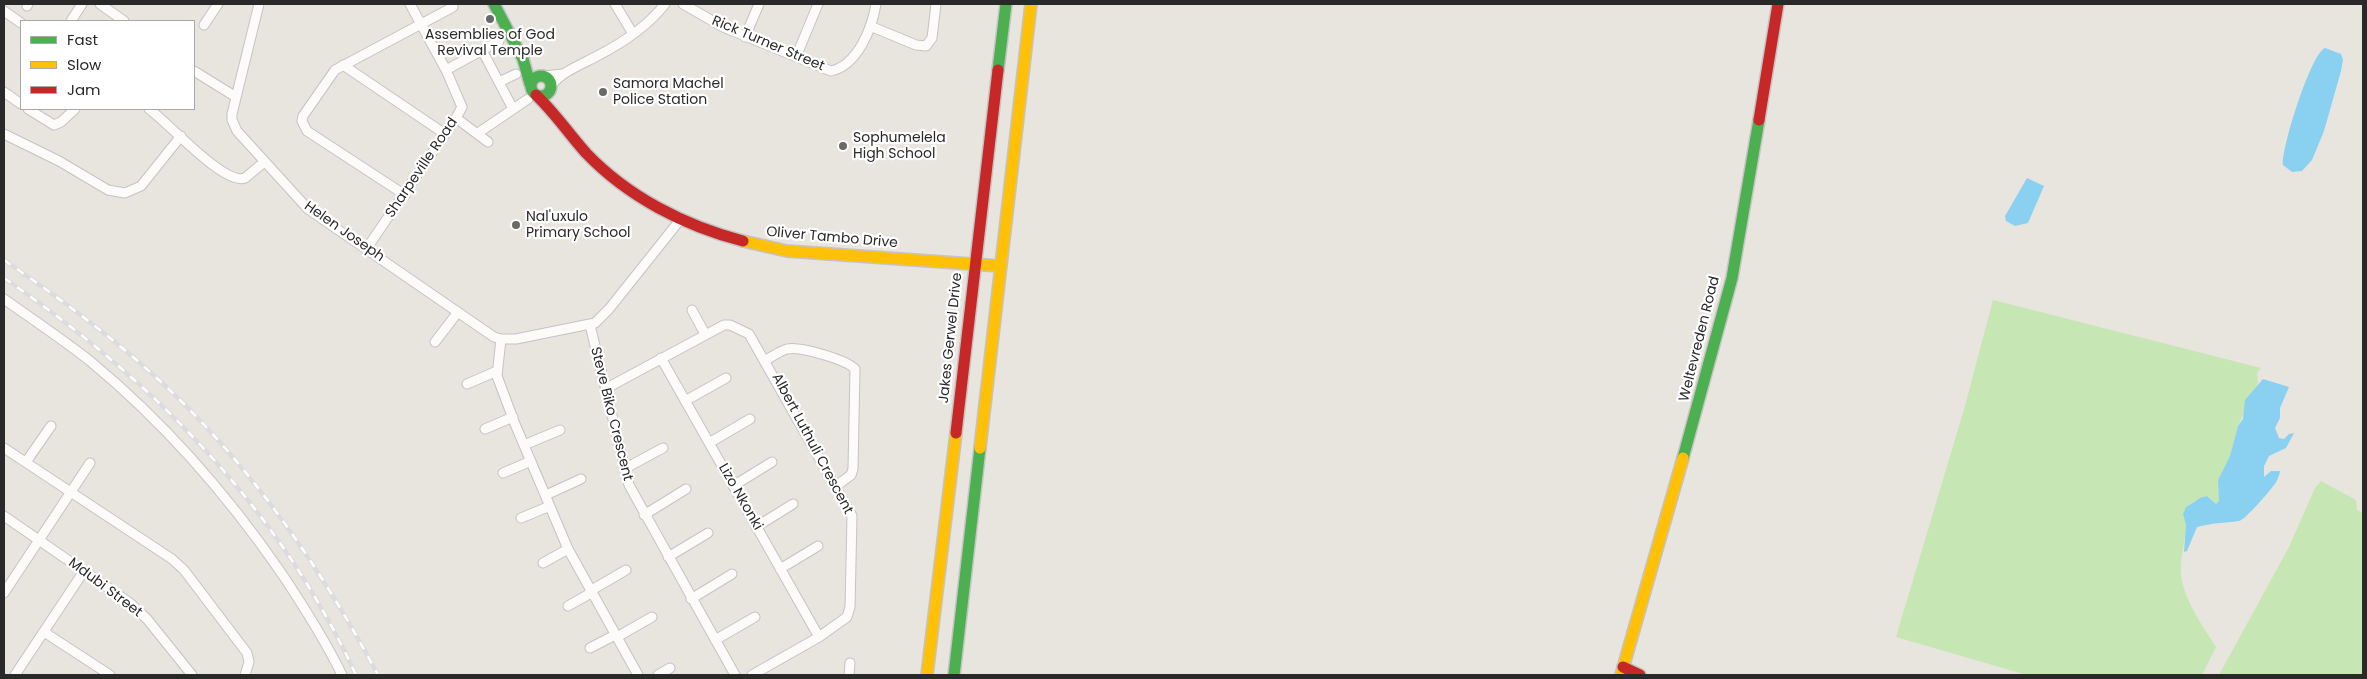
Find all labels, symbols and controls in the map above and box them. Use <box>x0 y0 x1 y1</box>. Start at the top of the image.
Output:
marker: Assemblies of God Revival Temple <box>484 13 496 25</box>
street label: Rick Turner Street <box>709 13 827 75</box>
legend <box>20 20 195 110</box>
place label: Assemblies of God Revival Temple <box>425 27 555 59</box>
text: Fast <box>67 29 98 50</box>
text: Slow <box>67 54 101 75</box>
place label: Samora Machel Police Station <box>613 76 724 108</box>
text: Jam <box>67 79 101 100</box>
marker: Samora Machel Police Station <box>597 86 609 98</box>
street label: Sharpeville Road <box>382 115 462 221</box>
place label: Sophumelela High School <box>853 130 946 162</box>
marker: Sophumelela High School <box>837 140 849 152</box>
street label: Helen Joseph <box>301 198 387 266</box>
place label: Nal'uxulo Primary School <box>526 209 631 242</box>
marker: Nal'uxulo Primary School <box>510 219 522 231</box>
street label: Oliver Tambo Drive <box>765 224 899 252</box>
street label: Jakes Gerwel Drive <box>936 272 966 404</box>
street label: Weltevreden Road <box>1676 275 1724 403</box>
street label: Steve Biko Crescent <box>586 345 636 483</box>
street label: Albert Luthuli Crescent <box>768 371 856 517</box>
street label: Lizo Nkonki <box>714 461 766 533</box>
street label: Mdubi Street <box>65 555 145 621</box>

